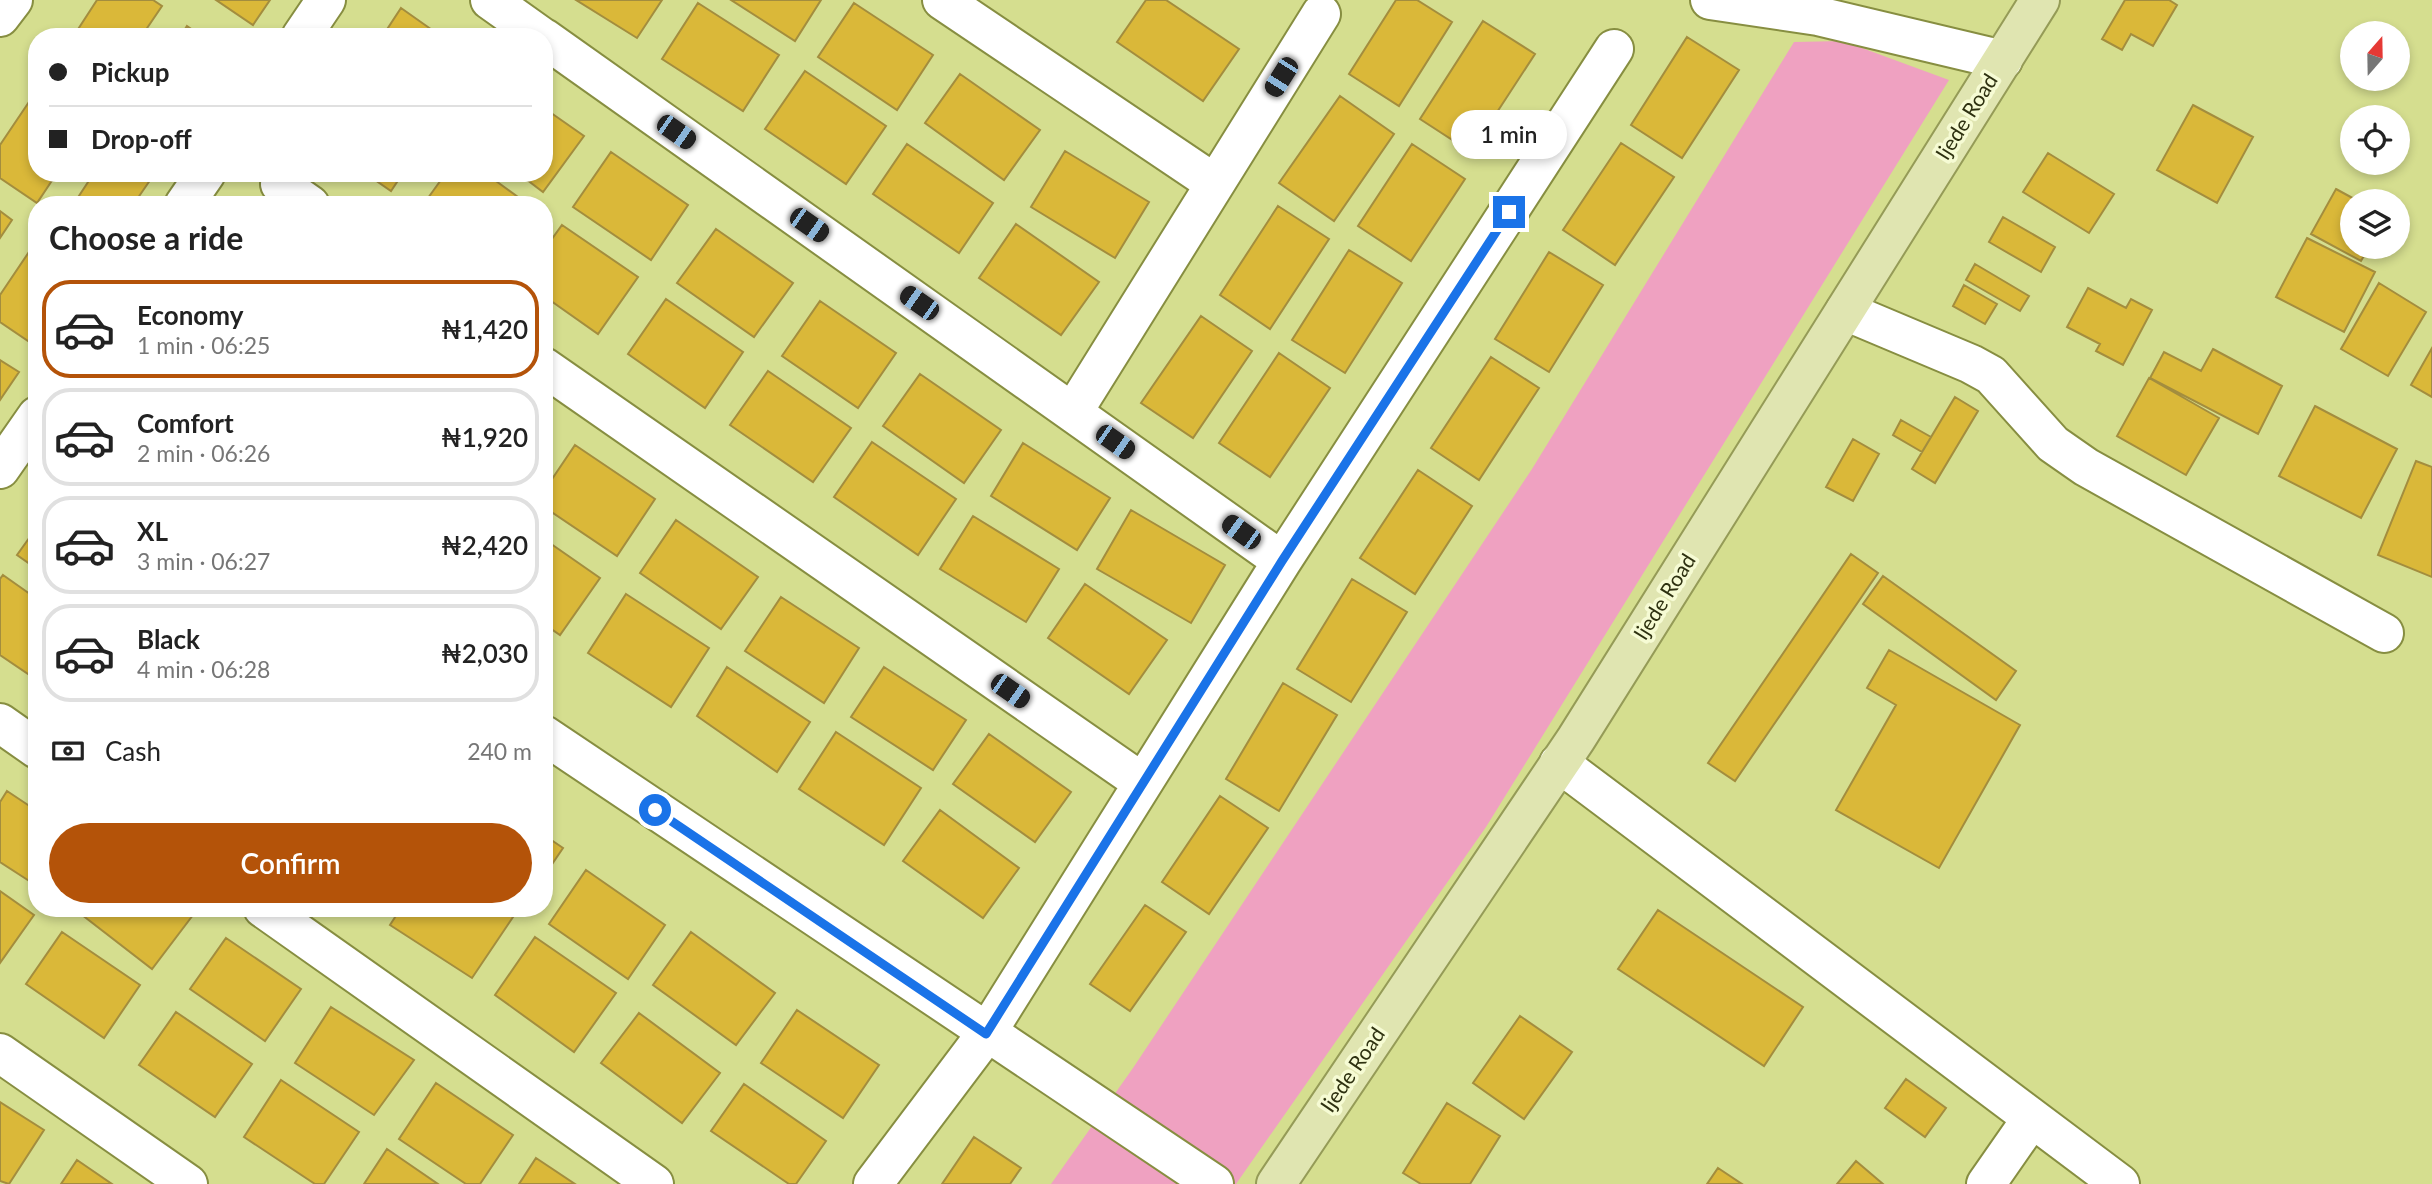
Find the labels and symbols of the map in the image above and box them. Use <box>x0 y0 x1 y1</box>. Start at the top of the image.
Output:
north arrow <box>2340 21 2410 91</box>
car <box>1261 54 1302 100</box>
street label: Ijede Road <box>1930 69 2002 164</box>
callout: 1 min <box>1451 110 1567 160</box>
car <box>653 111 700 153</box>
route end <box>1493 196 1525 228</box>
car <box>786 204 833 246</box>
car <box>896 282 943 324</box>
car <box>1092 421 1139 463</box>
car <box>1218 511 1265 553</box>
street label: Ijede Road <box>1628 549 1700 644</box>
car <box>987 670 1034 712</box>
route start <box>639 794 671 826</box>
street label: Ijede Road <box>1314 1022 1389 1116</box>

